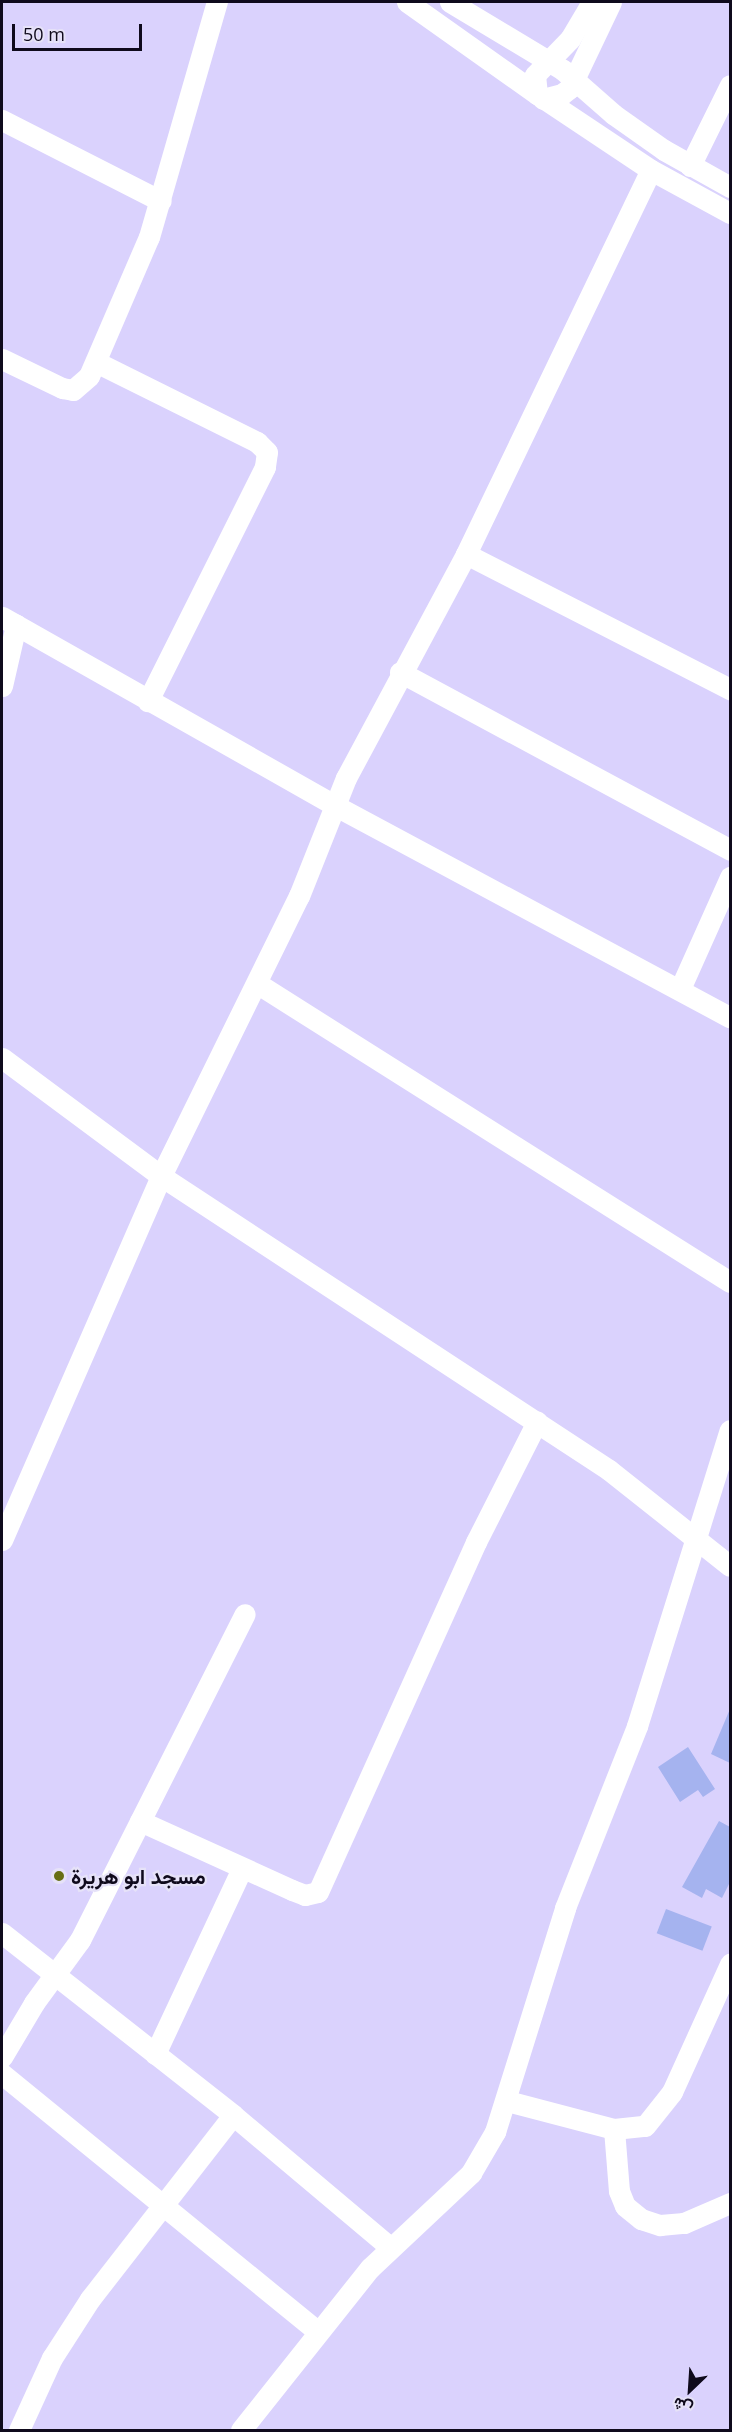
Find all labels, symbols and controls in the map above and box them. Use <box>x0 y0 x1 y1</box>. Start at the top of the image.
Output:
scale bar <box>15 12 146 50</box>
text: 50 m <box>23 22 65 46</box>
place label: مسجد ابو هريرة <box>71 1863 206 1889</box>
marker: مسجد ابو هريرة <box>52 1869 66 1883</box>
north arrow <box>660 2360 720 2420</box>
text: ش <box>669 2392 696 2420</box>

